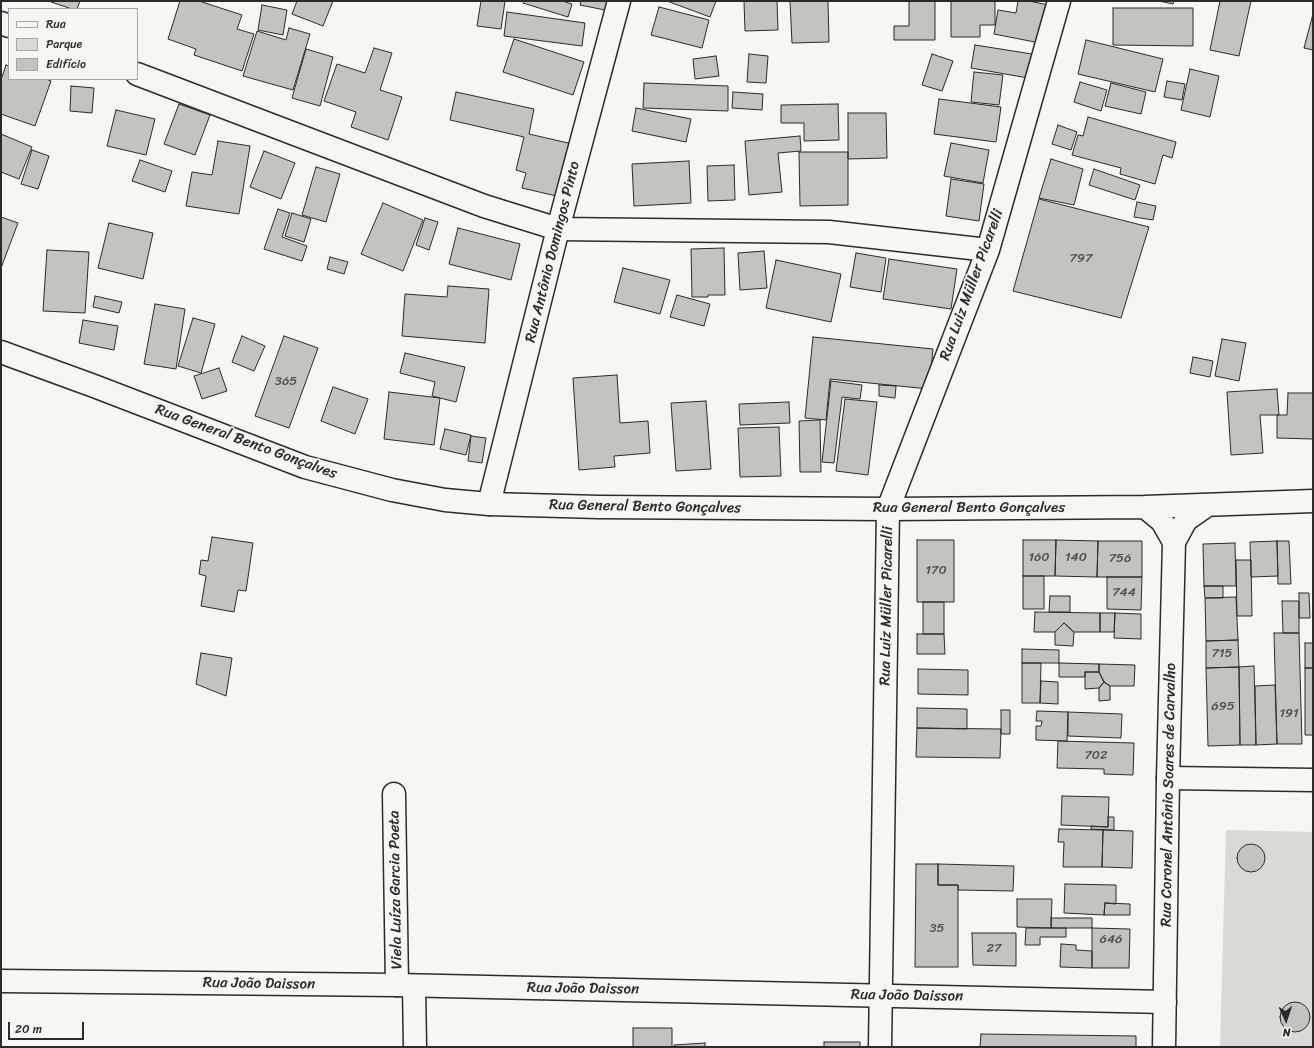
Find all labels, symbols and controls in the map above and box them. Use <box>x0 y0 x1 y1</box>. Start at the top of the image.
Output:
legend <box>8 8 138 80</box>
text: Rua <box>46 13 66 35</box>
text: Parque <box>46 33 82 55</box>
text: Edifício <box>46 53 86 75</box>
street label: Rua Antônio Domingos Pinto <box>522 160 584 344</box>
street label: Rua Luiz Müller Picarelli <box>936 207 1008 363</box>
house number: 797 <box>1070 251 1092 267</box>
house number: 365 <box>275 374 297 390</box>
street label: Rua General Bento Gonçalves <box>153 401 339 483</box>
street label: Rua General Bento Gonçalves <box>549 496 741 518</box>
street label: Rua General Bento Gonçalves <box>873 499 1065 517</box>
street label: Rua Luiz Müller Picarelli <box>877 526 897 686</box>
house number: 160 <box>1028 550 1050 566</box>
house number: 140 <box>1065 550 1087 566</box>
house number: 756 <box>1109 551 1131 567</box>
house number: 170 <box>925 563 947 579</box>
house number: 744 <box>1112 585 1136 601</box>
house number: 715 <box>1212 646 1232 662</box>
street label: Rua Coronel Antônio Soares de Carvalho <box>1158 663 1180 927</box>
house number: 695 <box>1211 699 1235 715</box>
house number: 191 <box>1279 706 1299 722</box>
house number: 702 <box>1084 748 1108 764</box>
street label: Viela Luíza Garcia Poeta <box>386 810 406 970</box>
house number: 35 <box>929 921 945 937</box>
house number: 646 <box>1100 932 1122 948</box>
house number: 27 <box>987 941 1001 957</box>
street label: Rua João Daisson <box>203 974 315 994</box>
street label: Rua João Daisson <box>527 979 639 999</box>
street label: Rua João Daisson <box>851 986 963 1006</box>
north arrow <box>1266 1000 1306 1040</box>
scale bar <box>10 1014 86 1040</box>
text: 20 m <box>15 1018 42 1040</box>
text: N <box>1282 1023 1291 1042</box>

